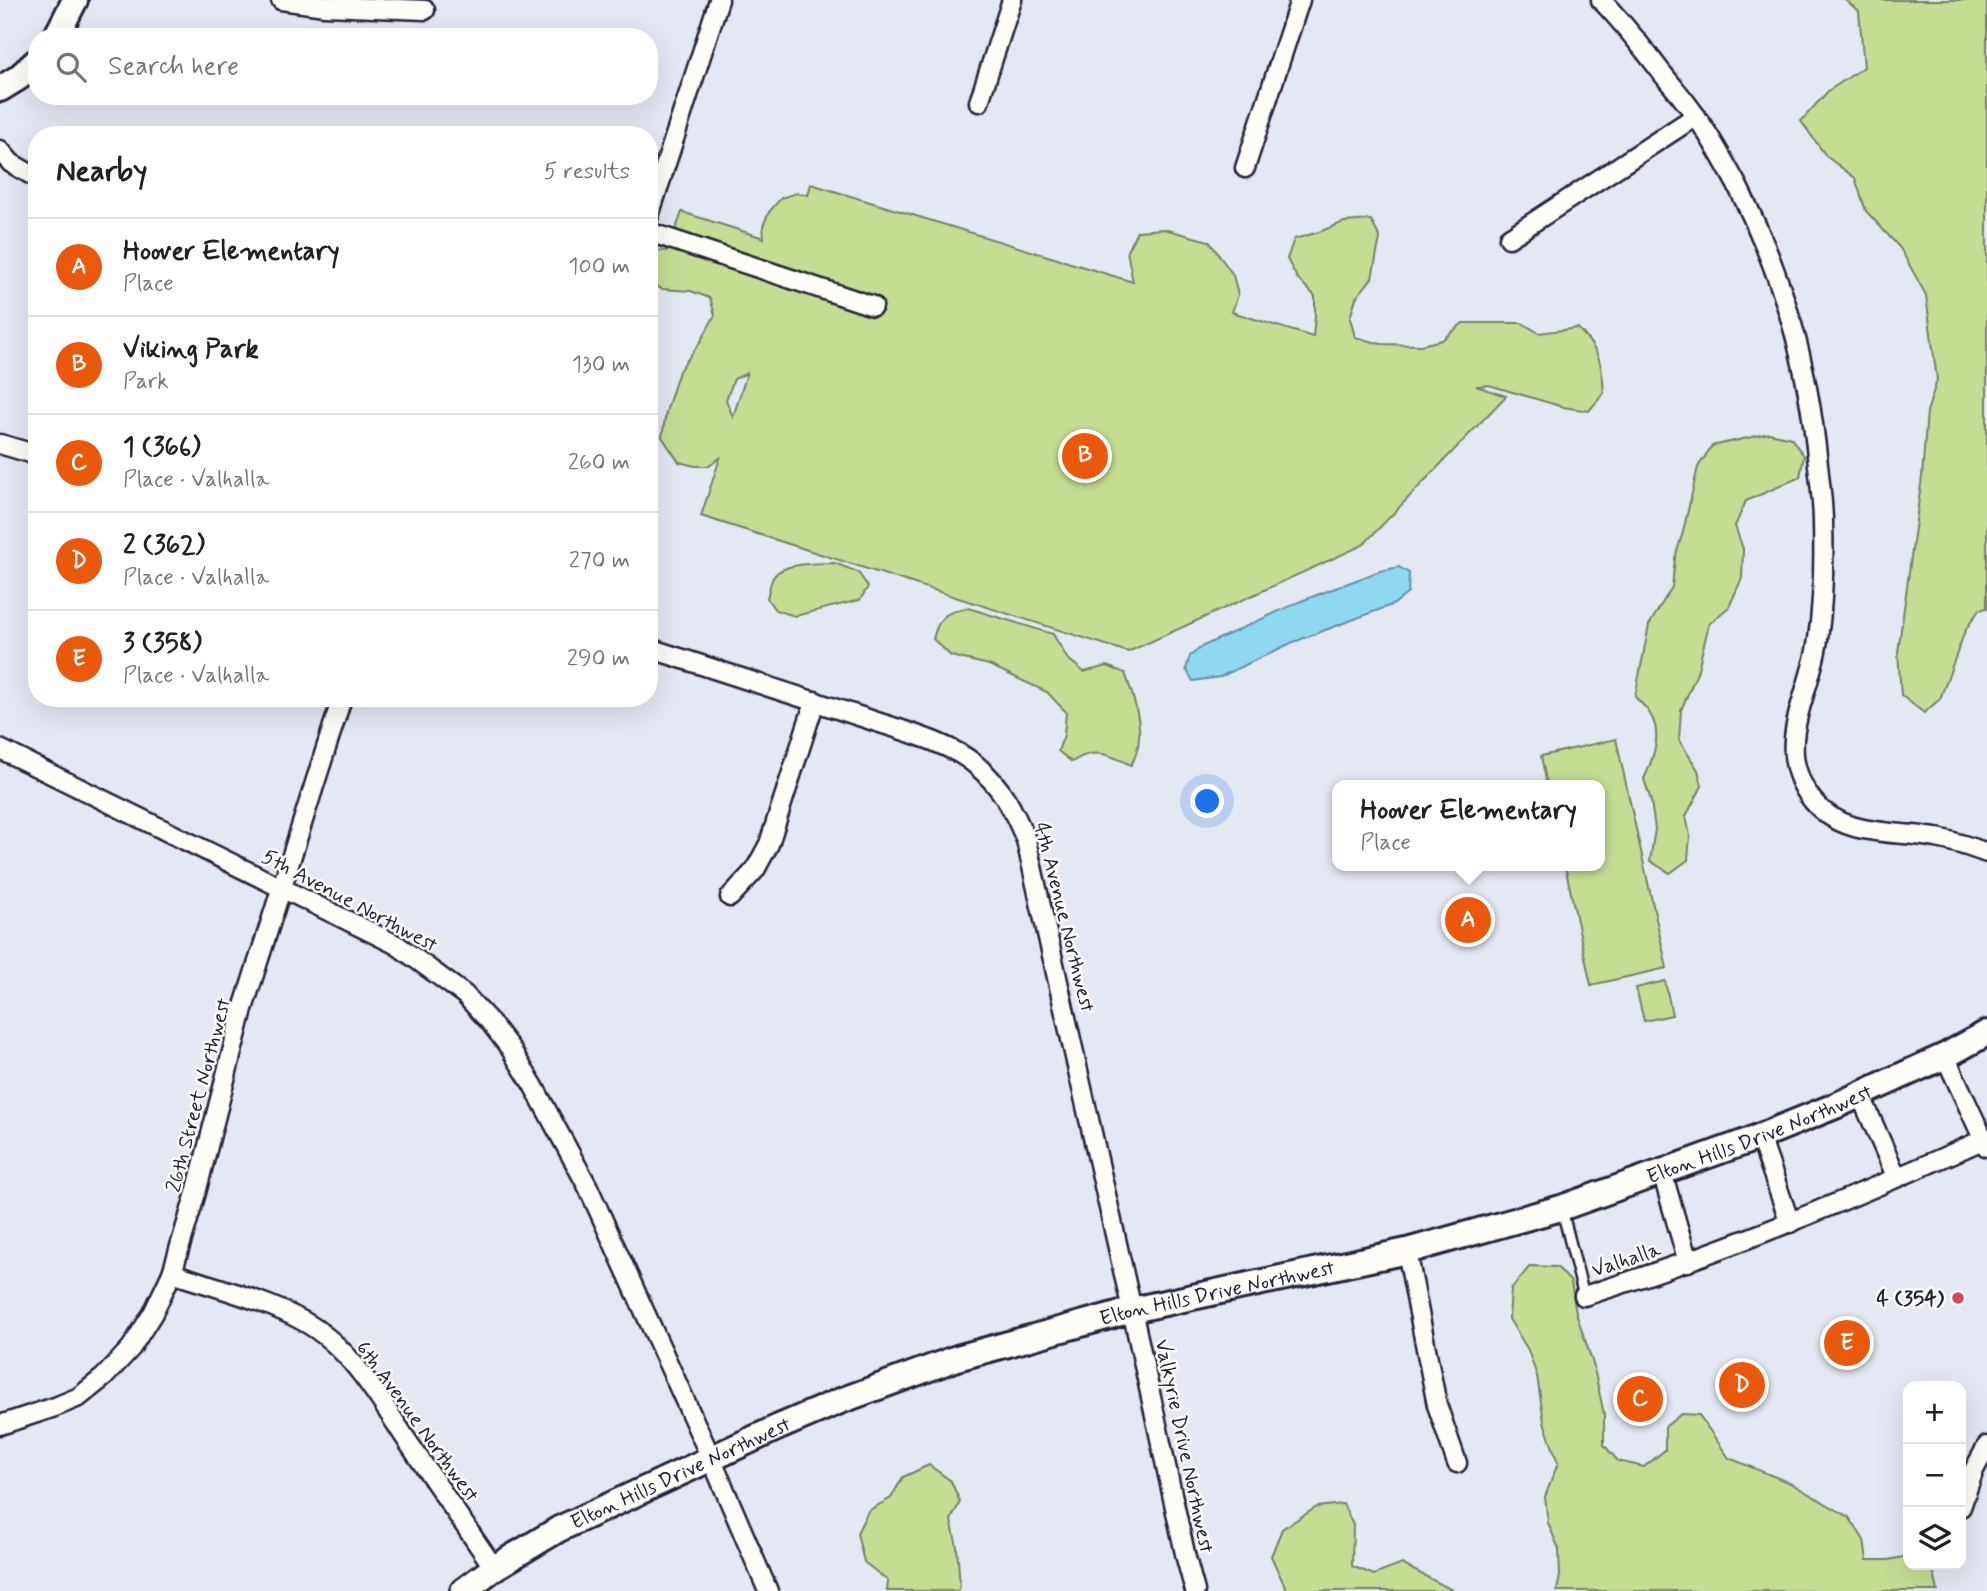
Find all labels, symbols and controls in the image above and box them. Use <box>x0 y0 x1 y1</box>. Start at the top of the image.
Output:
search box <box>28 28 658 105</box>
icon: search <box>52 48 90 86</box>
text: Search here <box>108 50 239 84</box>
text: Nearby <box>56 152 147 191</box>
text: 5 results <box>544 157 630 187</box>
text: Hoover Elementary <box>123 235 340 269</box>
text: A <box>71 252 87 282</box>
text: 100 m <box>568 252 630 282</box>
text: Place <box>123 269 174 299</box>
text: Viking Park <box>123 333 259 367</box>
text: B <box>72 350 86 380</box>
text: 130 m <box>572 350 630 380</box>
text: Park <box>123 367 169 397</box>
pin: B <box>1062 430 1108 482</box>
text: 1 (366) <box>123 431 200 465</box>
text: C <box>71 448 87 478</box>
text: 260 m <box>568 448 630 478</box>
text: Place · Valhalla <box>123 465 269 495</box>
text: 2 (362) <box>123 529 205 563</box>
text: D <box>71 546 87 576</box>
text: 270 m <box>569 546 630 576</box>
text: Place · Valhalla <box>123 563 269 593</box>
text: 3 (358) <box>123 627 202 661</box>
text: E <box>72 644 86 674</box>
text: 290 m <box>567 644 630 674</box>
text: Place · Valhalla <box>123 661 269 691</box>
popup <box>1332 780 1605 871</box>
your location <box>1190 784 1224 818</box>
text: Hoover Elementary <box>1360 794 1577 828</box>
street label: 4th Avenue Northwest <box>1027 819 1101 1016</box>
text: Place <box>1360 828 1411 858</box>
street label: 5th Avenue Northwest <box>257 843 443 959</box>
pin: A <box>1445 894 1491 946</box>
street label: 26th Street Northwest <box>160 995 238 1195</box>
street label: Elton Hills Drive Northwest <box>1643 1078 1877 1191</box>
street label: Valhalla <box>1588 1236 1665 1284</box>
street label: Elton Hills Drive Northwest <box>1097 1254 1338 1333</box>
place label: 4 (354) <box>1877 1285 1945 1313</box>
marker: 4 (354) <box>1950 1290 1966 1306</box>
pin: E <box>1824 1317 1870 1369</box>
street label: 6th Avenue Northwest <box>349 1335 486 1508</box>
street label: Valkyrie Drive Northwest <box>1148 1337 1220 1556</box>
pin: D <box>1719 1359 1765 1411</box>
pin: C <box>1617 1373 1663 1425</box>
map controls <box>1903 1381 1966 1570</box>
button: + <box>1903 1381 1966 1444</box>
street label: Elton Hills Drive Northwest <box>566 1411 795 1537</box>
button: − <box>1903 1444 1966 1507</box>
button: layers <box>1903 1507 1966 1570</box>

